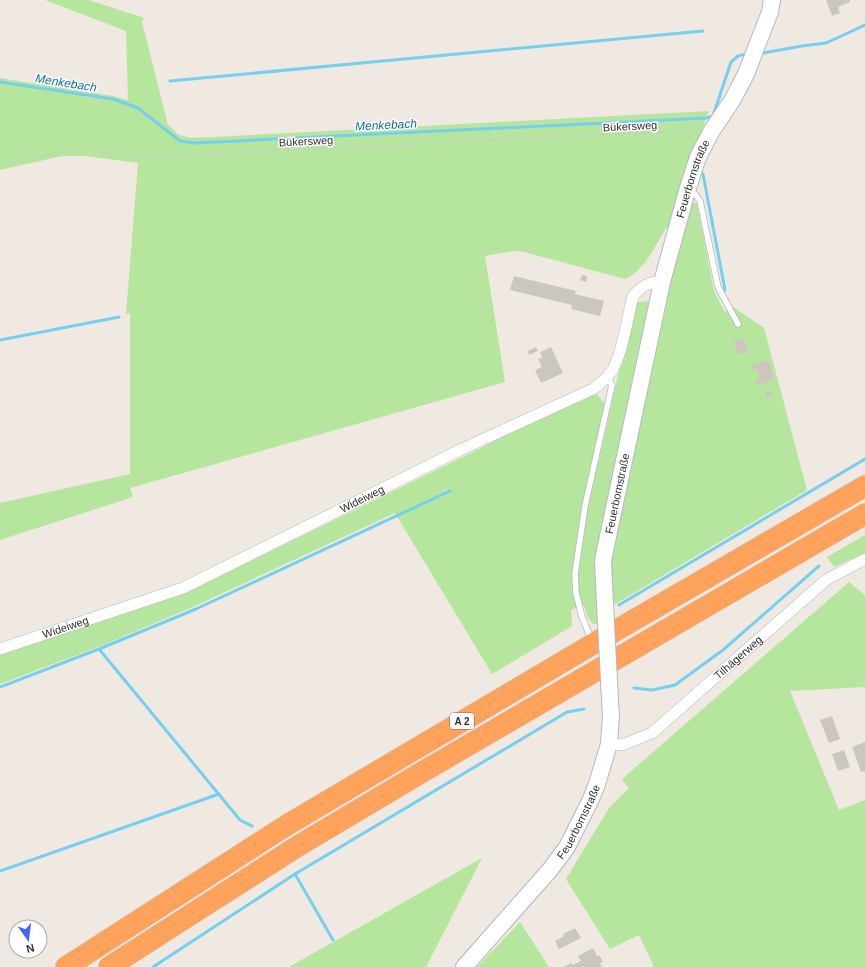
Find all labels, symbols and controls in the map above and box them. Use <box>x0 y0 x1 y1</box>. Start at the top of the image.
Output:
water label: Menkebach <box>34 71 98 95</box>
water label: Menkebach <box>355 116 418 134</box>
street label: Bükersweg <box>603 119 657 133</box>
street label: Bükersweg <box>279 134 333 148</box>
street label: Feuerbornstraße <box>674 138 712 219</box>
street label: Feuerbornstraße <box>603 452 631 535</box>
street label: Wideiweg <box>338 483 386 515</box>
street label: Wideiweg <box>41 614 90 640</box>
street label: Tilhägerweg <box>712 633 764 681</box>
road number: A 2 <box>450 713 474 729</box>
street label: Feuerbornstraße <box>554 783 602 861</box>
north arrow <box>8 919 48 959</box>
text: N <box>25 942 36 955</box>

